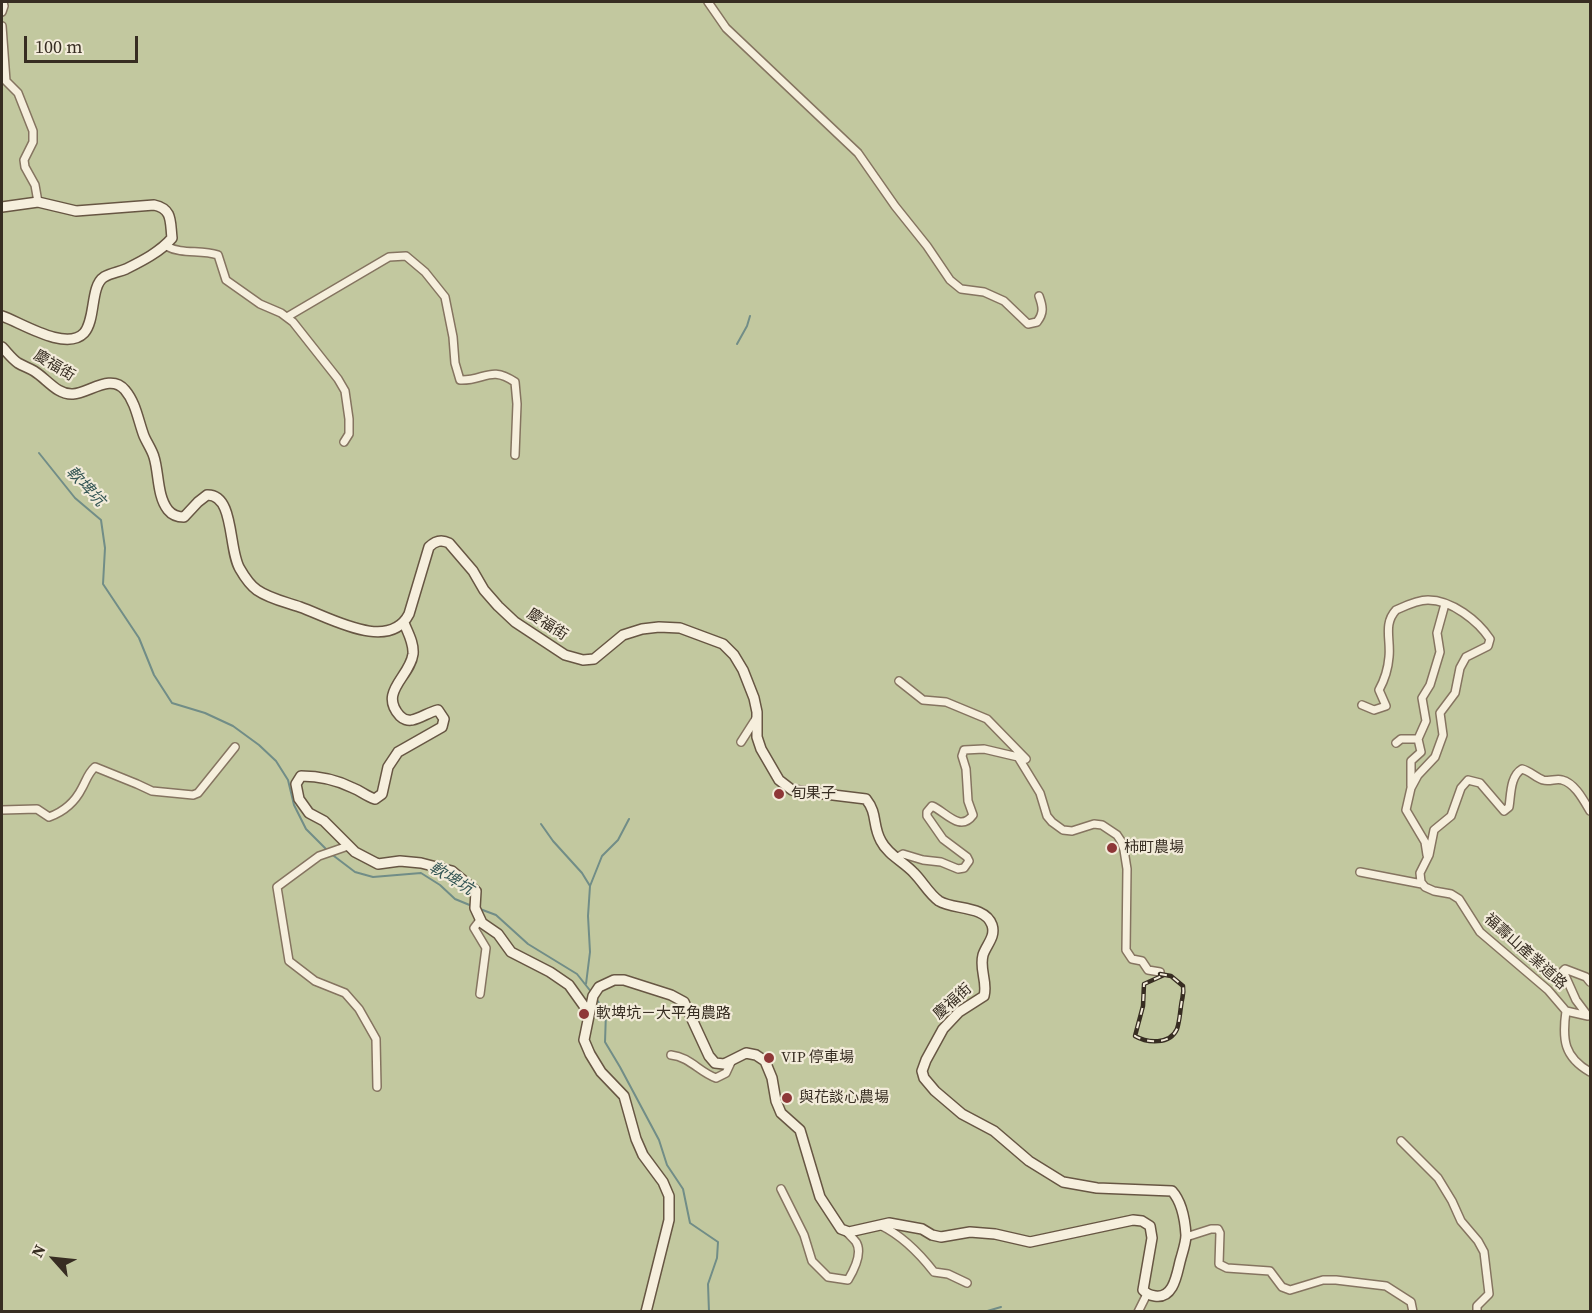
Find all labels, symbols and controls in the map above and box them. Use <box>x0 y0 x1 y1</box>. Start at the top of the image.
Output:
scale bar <box>27 24 141 62</box>
text: 100 m <box>35 34 82 59</box>
street label: 慶福街 <box>30 347 78 385</box>
water label: 軟埤坑 <box>61 463 109 511</box>
street label: 慶福街 <box>523 605 571 645</box>
place label: 旬果子 <box>791 785 836 803</box>
marker: 旬果子 <box>772 787 786 801</box>
place label: 柿町農場 <box>1124 839 1184 857</box>
marker: 柿町農場 <box>1105 841 1119 855</box>
water label: 軟埤坑 <box>425 858 477 900</box>
street label: 福壽山產業道路 <box>1480 910 1570 994</box>
street label: 慶福街 <box>930 980 976 1024</box>
place label: 軟埤坑－大平角農路 <box>596 1005 731 1023</box>
marker: 軟埤坑－大平角農路 <box>577 1007 591 1021</box>
place label: VIP 停車場 <box>781 1049 854 1067</box>
marker: VIP 停車場 <box>762 1051 776 1065</box>
place label: 與花談心農場 <box>799 1089 889 1107</box>
marker: 與花談心農場 <box>780 1091 794 1105</box>
north arrow <box>24 1229 84 1289</box>
text: N <box>26 1241 50 1261</box>

